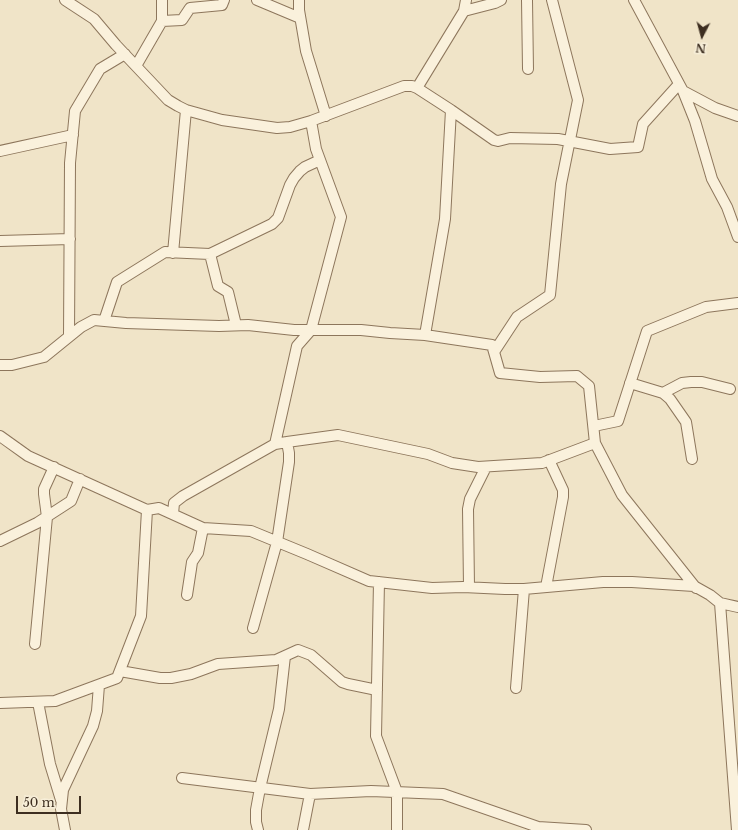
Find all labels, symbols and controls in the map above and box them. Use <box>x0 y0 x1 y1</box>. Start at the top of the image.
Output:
north arrow <box>682 16 722 56</box>
text: N <box>695 40 707 55</box>
scale bar <box>18 788 83 814</box>
text: 50 m <box>23 795 55 810</box>

